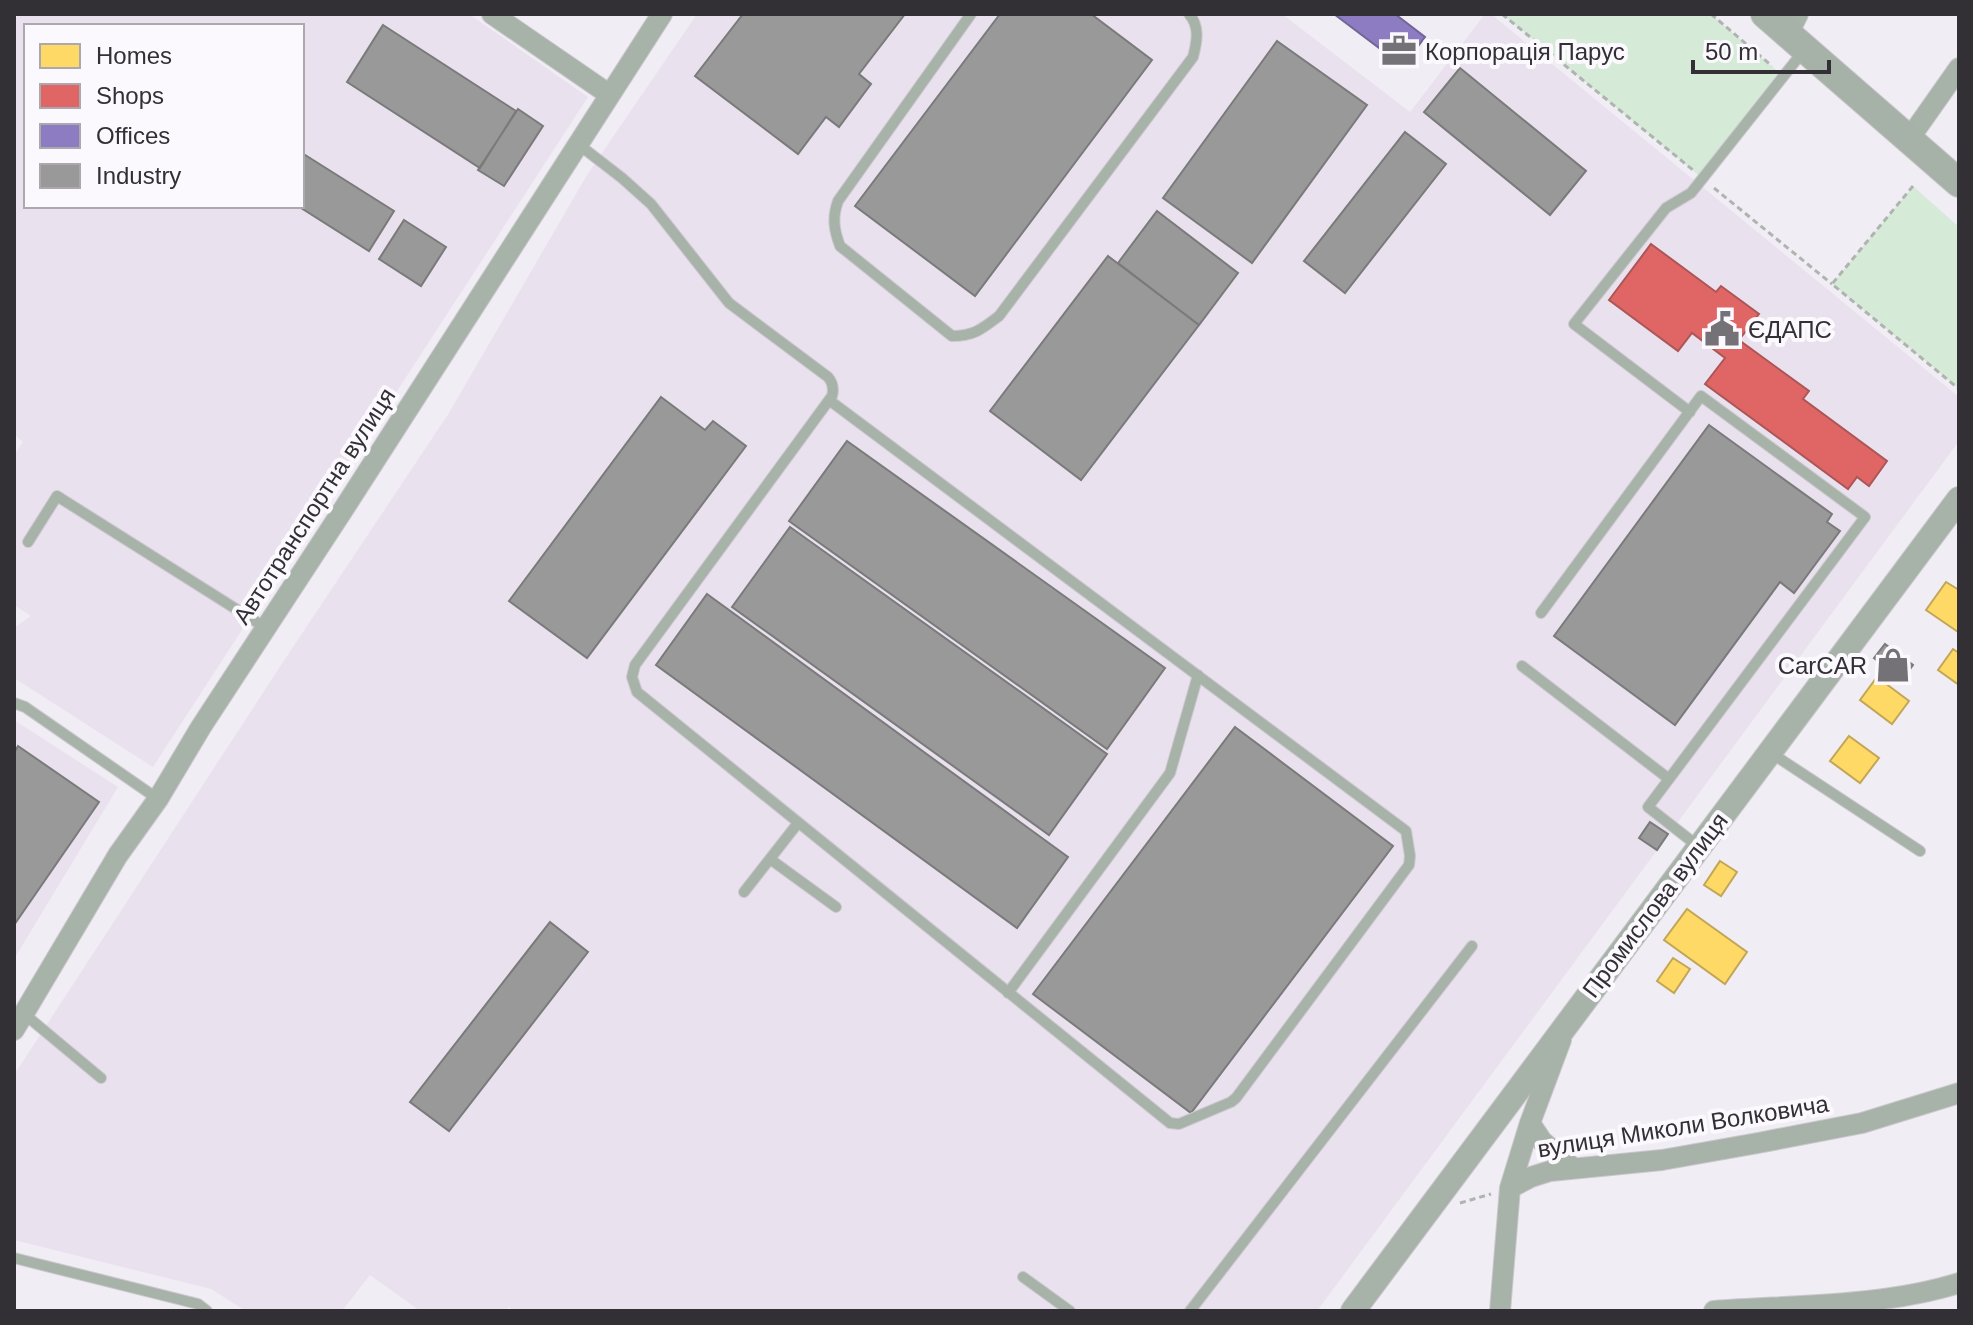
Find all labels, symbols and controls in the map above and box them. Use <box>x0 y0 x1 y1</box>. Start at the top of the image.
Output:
legend <box>24 24 304 208</box>
scale bar <box>1693 24 1829 74</box>
office icon: Корпорація Парус <box>1380 32 1418 70</box>
place label: Корпорація Парус <box>1425 38 1625 65</box>
text: 50 m <box>1705 38 1758 65</box>
text: Homes <box>96 42 172 69</box>
text: Shops <box>96 82 164 109</box>
text: Offices <box>96 122 170 149</box>
text: Industry <box>96 162 181 189</box>
public building icon: ЄДАПС <box>1703 310 1741 348</box>
place label: ЄДАПС <box>1748 316 1832 343</box>
street label: Автотранспортна вулиця <box>228 383 400 629</box>
shop icon: CarCAR <box>1874 646 1912 684</box>
place label: CarCAR <box>1778 652 1867 679</box>
street label: Промислова вулиця <box>1577 807 1733 1003</box>
street label: вулиця Миколи Волковича <box>1535 1090 1831 1162</box>

